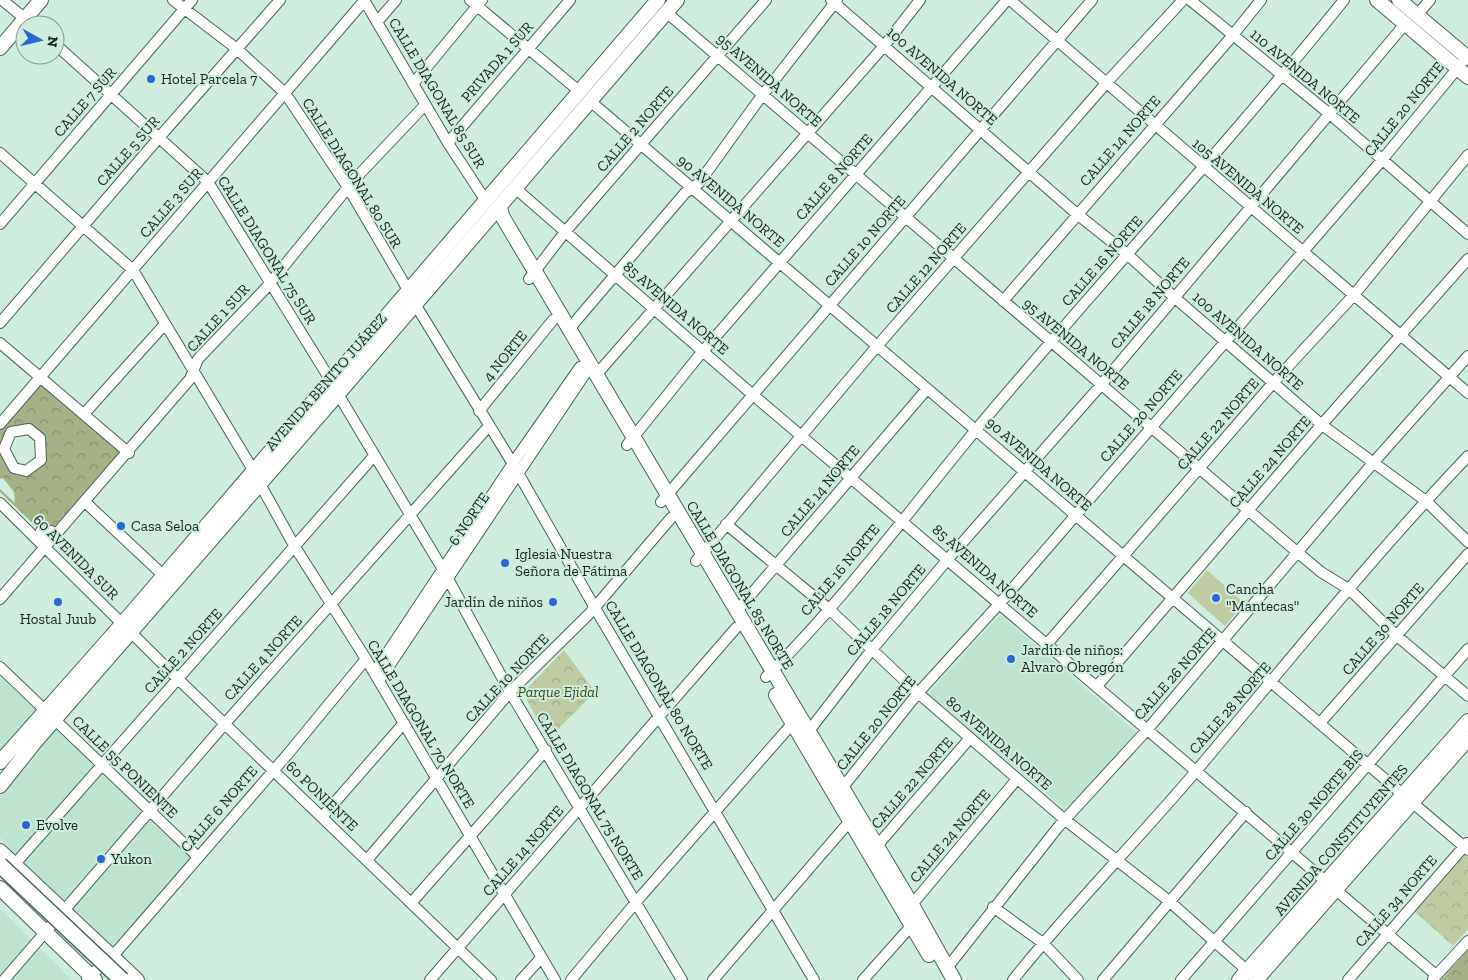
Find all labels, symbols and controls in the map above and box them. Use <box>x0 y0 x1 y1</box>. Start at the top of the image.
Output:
street label: CALLE DIAGONAL 85 SUR <box>385 14 490 172</box>
north arrow <box>15 15 65 65</box>
street label: PRIVADA 1 SUR <box>457 17 537 106</box>
street label: 100 AVENIDA NORTE <box>883 23 1001 129</box>
street label: 110 AVENIDA NORTE <box>1246 25 1364 127</box>
street label: 95 AVENIDA NORTE <box>713 29 825 131</box>
text: N <box>43 35 62 49</box>
street label: CALLE 20 NORTE <box>1360 58 1448 160</box>
street label: CALLE 7 SUR <box>50 63 121 141</box>
place label: Hotel Parcela 7 <box>161 70 257 88</box>
marker: Hotel Parcela 7 <box>145 73 157 85</box>
street label: CALLE 2 NORTE <box>593 82 677 176</box>
street label: CALLE 14 NORTE <box>1076 92 1164 190</box>
street label: CALLE DIAGONAL 80 SUR <box>298 95 406 252</box>
street label: CALLE 5 SUR <box>93 112 164 190</box>
street label: CALLE 8 NORTE <box>792 130 876 224</box>
street label: 105 AVENIDA NORTE <box>1189 134 1307 238</box>
street label: 90 AVENIDA NORTE <box>674 151 788 251</box>
street label: CALLE 3 SUR <box>136 164 207 242</box>
street label: CALLE DIAGONAL 75 SUR <box>214 172 320 328</box>
street label: CALLE 10 NORTE <box>821 192 910 290</box>
street label: CALLE 16 NORTE <box>1058 212 1146 310</box>
street label: CALLE 12 NORTE <box>882 219 970 317</box>
street label: CALLE 18 NORTE <box>1106 253 1194 353</box>
street label: 85 AVENIDA NORTE <box>620 257 732 359</box>
street label: CALLE 1 SUR <box>183 280 254 356</box>
street label: 100 AVENIDA NORTE <box>1189 288 1307 394</box>
street label: 95 AVENIDA NORTE <box>1019 294 1133 394</box>
street label: AVENIDA BENITO JUÁREZ <box>261 309 391 454</box>
street label: 4 NORTE <box>479 327 531 385</box>
street label: CALLE 20 NORTE <box>1096 366 1186 466</box>
street label: CALLE 22 NORTE <box>1173 374 1263 474</box>
street label: CALLE 24 NORTE <box>1225 412 1315 512</box>
street label: 90 AVENIDA NORTE <box>982 413 1096 515</box>
street label: CALLE 14 NORTE <box>776 441 864 541</box>
street label: 6 NORTE <box>445 489 493 549</box>
street label: CALLE DIAGONAL 85 NORTE <box>682 497 798 673</box>
street label: 60 AVENIDA SUR <box>30 511 123 604</box>
place label: Casa Seloa <box>131 517 199 535</box>
marker: Casa Seloa <box>115 520 127 532</box>
street label: CALLE 16 NORTE <box>796 520 884 619</box>
street label: 85 AVENIDA NORTE <box>929 520 1041 622</box>
place label: Iglesia Nuestra Señora de Fátima <box>515 545 627 580</box>
marker: Iglesia Nuestra Señora de Fátima <box>499 557 511 569</box>
street label: CALLE 18 NORTE <box>842 560 930 660</box>
street label: CALLE 30 NORTE <box>1338 579 1428 679</box>
place label: Cancha "Mantecas" <box>1226 580 1299 615</box>
marker: Cancha "Mantecas" <box>1210 592 1222 604</box>
place label: Jardín de niños <box>444 593 543 611</box>
marker: Hostal Juub <box>52 596 64 608</box>
marker: Jardín de niños <box>547 596 559 608</box>
street label: CALLE DIAGONAL 80 NORTE <box>601 597 717 773</box>
street label: CALLE 2 NORTE <box>140 605 226 697</box>
place label: Hostal Juub <box>20 610 96 628</box>
street label: CALLE 4 NORTE <box>220 612 306 704</box>
street label: CALLE 26 NORTE <box>1130 624 1220 724</box>
street label: CALLE 10 NORTE <box>461 630 553 726</box>
street label: CALLE DIAGONAL 70 NORTE <box>363 636 479 812</box>
place label: Jardín de niños: Alvaro Obregón <box>1021 641 1124 676</box>
marker: Jardín de niños: Alvaro Obregón <box>1005 653 1017 665</box>
street label: CALLE 28 NORTE <box>1185 658 1275 758</box>
street label: CALLE 20 NORTE <box>832 672 920 774</box>
park label: Parque Ejidal <box>518 683 598 701</box>
street label: 80 AVENIDA NORTE <box>942 692 1056 794</box>
street label: CALLE DIAGONAL 75 NORTE <box>533 709 647 883</box>
street label: CALLE 55 PONIENTE <box>68 712 182 822</box>
street label: CALLE 22 NORTE <box>867 733 957 833</box>
street label: CALLE 30 NORTE BIS <box>1261 746 1367 864</box>
street label: 60 PONIENTE <box>282 757 362 835</box>
street label: AVENIDA CONSTITUYENTES <box>1270 761 1412 919</box>
street label: CALLE 6 NORTE <box>177 762 261 856</box>
street label: CALLE 24 NORTE <box>906 786 994 886</box>
street label: CALLE 14 NORTE <box>479 802 567 900</box>
place label: Evolve <box>36 816 78 834</box>
marker: Evolve <box>20 819 32 831</box>
place label: Yukon <box>110 850 152 868</box>
street label: CALLE 34 NORTE <box>1351 851 1441 951</box>
marker: Yukon <box>95 853 107 865</box>

